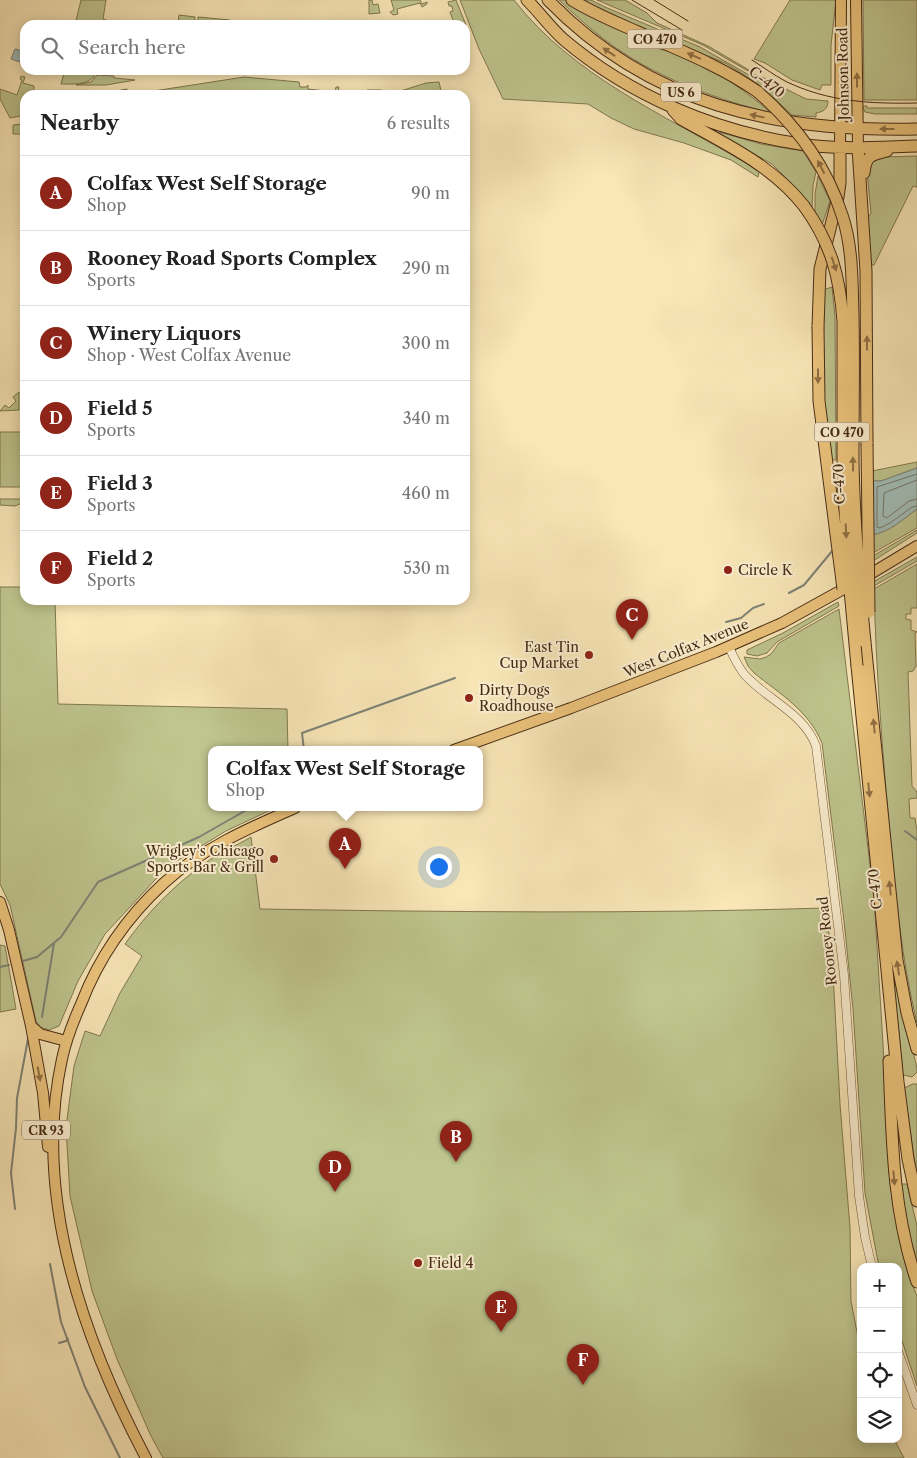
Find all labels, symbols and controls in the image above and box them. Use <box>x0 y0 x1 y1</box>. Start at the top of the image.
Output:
search box <box>20 20 470 75</box>
street label: Johnson Road <box>833 27 853 122</box>
road number: CO 470 <box>628 30 682 48</box>
icon: search <box>38 34 66 62</box>
text: Search here <box>78 36 186 59</box>
one-way arrow <box>602 47 616 57</box>
one-way arrow <box>687 52 701 60</box>
street label: C-470 <box>745 62 789 102</box>
one-way arrow <box>853 72 861 88</box>
road number: US 6 <box>661 82 701 101</box>
text: Nearby <box>40 110 119 135</box>
one-way arrow <box>750 112 765 120</box>
text: 6 results <box>387 113 450 133</box>
one-way arrow <box>879 125 895 133</box>
one-way arrow <box>817 160 825 174</box>
text: Colfax West Self Storage <box>87 172 327 195</box>
text: A <box>50 183 62 203</box>
text: 90 m <box>411 183 450 203</box>
text: Shop <box>87 195 126 215</box>
text: Rooney Road Sports Complex <box>87 247 377 270</box>
one-way arrow <box>831 257 839 272</box>
text: B <box>50 258 62 278</box>
text: 290 m <box>402 258 450 278</box>
text: Sports <box>87 270 136 290</box>
text: Winery Liquors <box>87 322 241 345</box>
text: C <box>50 333 62 353</box>
text: 300 m <box>402 333 450 353</box>
one-way arrow <box>863 335 871 351</box>
text: Shop · West Colfax Avenue <box>87 345 291 365</box>
one-way arrow <box>814 368 822 384</box>
text: Field 5 <box>87 397 153 420</box>
text: D <box>49 408 63 428</box>
text: 340 m <box>403 408 450 428</box>
text: Sports <box>87 420 136 440</box>
road number: CO 470 <box>814 422 870 442</box>
one-way arrow <box>849 456 857 472</box>
street label: C-470 <box>829 463 849 505</box>
text: Field 3 <box>87 472 153 495</box>
text: E <box>50 483 62 503</box>
text: 460 m <box>402 483 450 503</box>
text: Sports <box>87 495 136 515</box>
one-way arrow <box>842 523 850 539</box>
text: Field 2 <box>87 547 153 570</box>
text: F <box>51 558 61 578</box>
text: 530 m <box>403 558 450 578</box>
place label: Circle K <box>738 561 794 579</box>
marker: Circle K <box>722 564 734 576</box>
text: Sports <box>87 570 136 590</box>
pin: C <box>616 599 648 640</box>
street label: West Colfax Avenue <box>621 615 751 681</box>
place label: East Tin Cup Market <box>500 638 579 672</box>
marker: East Tin Cup Market <box>583 649 595 661</box>
place label: Dirty Dogs Roadhouse <box>479 681 554 715</box>
marker: Dirty Dogs Roadhouse <box>463 692 475 704</box>
one-way arrow <box>870 718 878 734</box>
popup <box>208 746 483 811</box>
text: Colfax West Self Storage <box>226 757 465 780</box>
text: Shop <box>226 780 265 800</box>
one-way arrow <box>865 782 873 798</box>
pin: A <box>329 828 361 869</box>
place label: Wrigley's Chicago Sports Bar & Grill <box>144 842 264 876</box>
marker: Wrigley's Chicago Sports Bar & Grill <box>268 853 280 865</box>
your location <box>426 854 452 880</box>
street label: C-470 <box>864 868 886 910</box>
one-way arrow <box>886 880 894 896</box>
street label: Rooney Road <box>813 895 841 986</box>
one-way arrow <box>894 959 902 975</box>
one-way arrow <box>36 1066 44 1082</box>
road number: CR 93 <box>22 1120 70 1140</box>
pin: B <box>440 1121 472 1162</box>
pin: D <box>319 1151 351 1192</box>
one-way arrow <box>890 1170 898 1186</box>
place label: Field 4 <box>428 1254 474 1272</box>
marker: Field 4 <box>412 1257 424 1269</box>
map controls <box>857 1263 902 1443</box>
button: + <box>857 1263 902 1308</box>
pin: E <box>485 1291 517 1332</box>
button: − <box>857 1308 902 1353</box>
pin: F <box>567 1344 599 1385</box>
button: locate <box>857 1353 902 1398</box>
button: layers <box>857 1398 902 1443</box>

